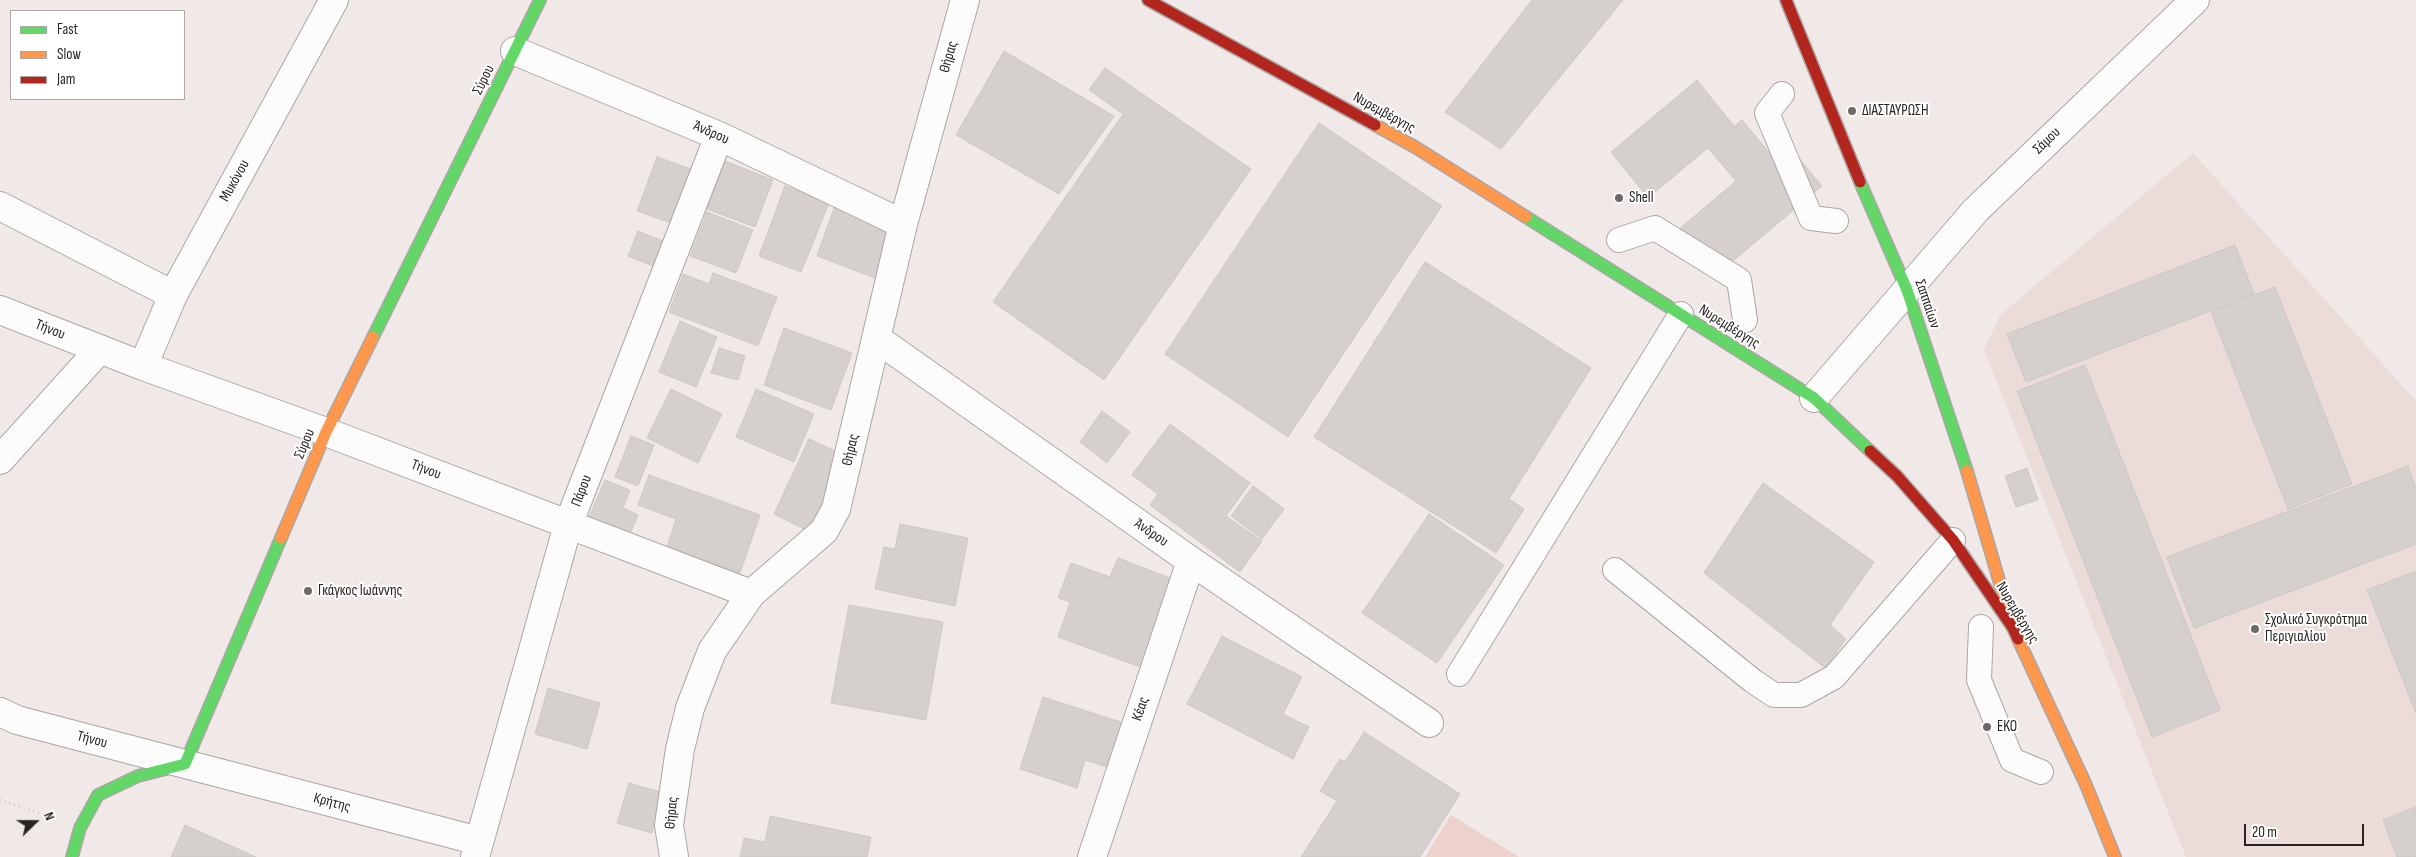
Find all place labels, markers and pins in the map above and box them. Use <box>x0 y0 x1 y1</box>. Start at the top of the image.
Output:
place label: ΔΙΑΣΤΑΥΡΩΣΗ <box>1862 102 1929 120</box>
marker: ΔΙΑΣΤΑΥΡΩΣΗ <box>1846 105 1858 117</box>
place label: Shell <box>1629 189 1653 207</box>
marker: Shell <box>1613 192 1625 204</box>
place label: Γκάγκος Ιωάννης <box>318 582 402 600</box>
marker: Γκάγκος Ιωάννης <box>302 585 314 597</box>
place label: Σχολικό Συγκρότημα Περιγιαλίου <box>2265 611 2367 646</box>
marker: Σχολικό Συγκρότημα Περιγιαλίου <box>2249 623 2261 635</box>
place label: EKO <box>1997 718 2017 736</box>
marker: EKO <box>1981 721 1993 733</box>

